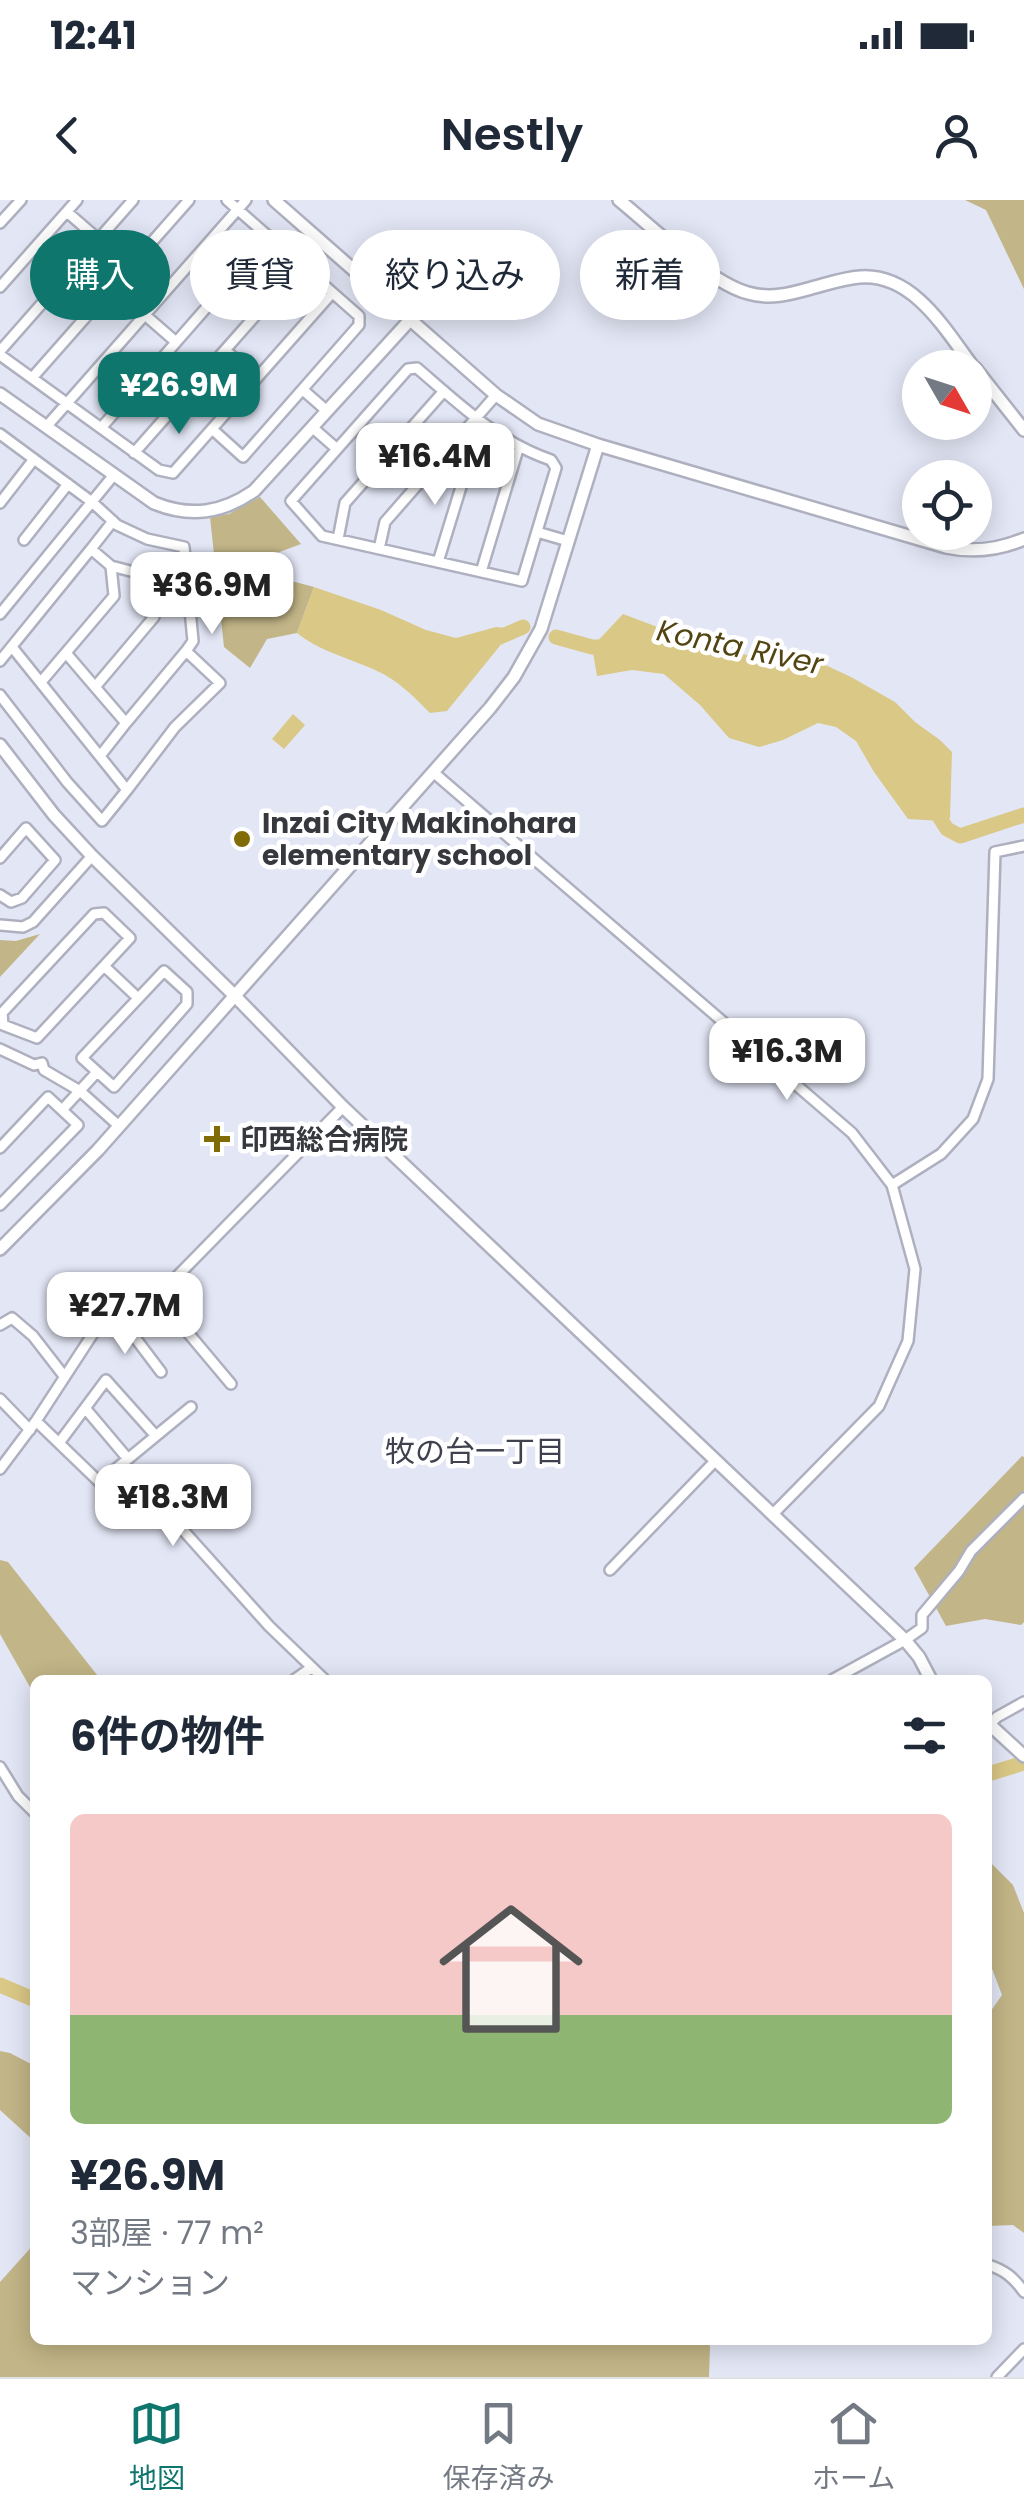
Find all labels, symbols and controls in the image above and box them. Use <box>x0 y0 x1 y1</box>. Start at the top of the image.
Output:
text: 12:41 <box>50 9 137 62</box>
text: Nestly <box>441 103 583 166</box>
icon: back <box>40 108 95 163</box>
icon: person <box>929 108 984 163</box>
chip: 購入 <box>30 230 170 320</box>
chip: 賃貸 <box>190 230 330 320</box>
chip: 絞り込み <box>350 230 560 320</box>
chip: 新着 <box>580 230 720 320</box>
north arrow <box>902 350 992 440</box>
map controls <box>902 350 992 550</box>
pin: ¥26.9M <box>98 352 260 437</box>
text: ¥26.9M <box>120 362 238 407</box>
pin: ¥16.4M <box>354 423 516 508</box>
text: ¥16.4M <box>378 433 492 478</box>
button: locate <box>902 460 992 550</box>
pin: ¥36.9M <box>131 552 293 637</box>
text: ¥36.9M <box>152 562 272 607</box>
water label: Konta River <box>653 608 828 686</box>
place label: Inzai City Makinohara elementary school <box>262 804 577 875</box>
marker: Inzai City Makinohara elementary school <box>231 828 253 850</box>
pin: ¥16.3M <box>706 1018 868 1103</box>
text: ¥16.3M <box>731 1028 843 1073</box>
place label: 印西総合病院 <box>240 1120 408 1159</box>
marker: 印西総合病院 <box>204 1126 230 1152</box>
pin: ¥27.7M <box>44 1272 206 1357</box>
text: ¥27.7M <box>69 1282 181 1327</box>
district label: 牧の台一丁目 <box>385 1430 565 1473</box>
pin: ¥18.3M <box>92 1464 254 1549</box>
text: ¥18.3M <box>117 1474 229 1519</box>
text: 6件の物件 <box>70 1707 265 1766</box>
icon: filters <box>897 1708 952 1763</box>
icon: home <box>421 1879 601 2059</box>
text: ¥26.9M <box>70 2146 225 2205</box>
text: 3部屋 · 77 m² <box>70 2210 264 2255</box>
text: マンション <box>70 2260 230 2305</box>
tab: 地図 <box>129 2396 185 2500</box>
tab: 保存済み <box>442 2396 554 2500</box>
tab: ホーム <box>812 2396 895 2500</box>

